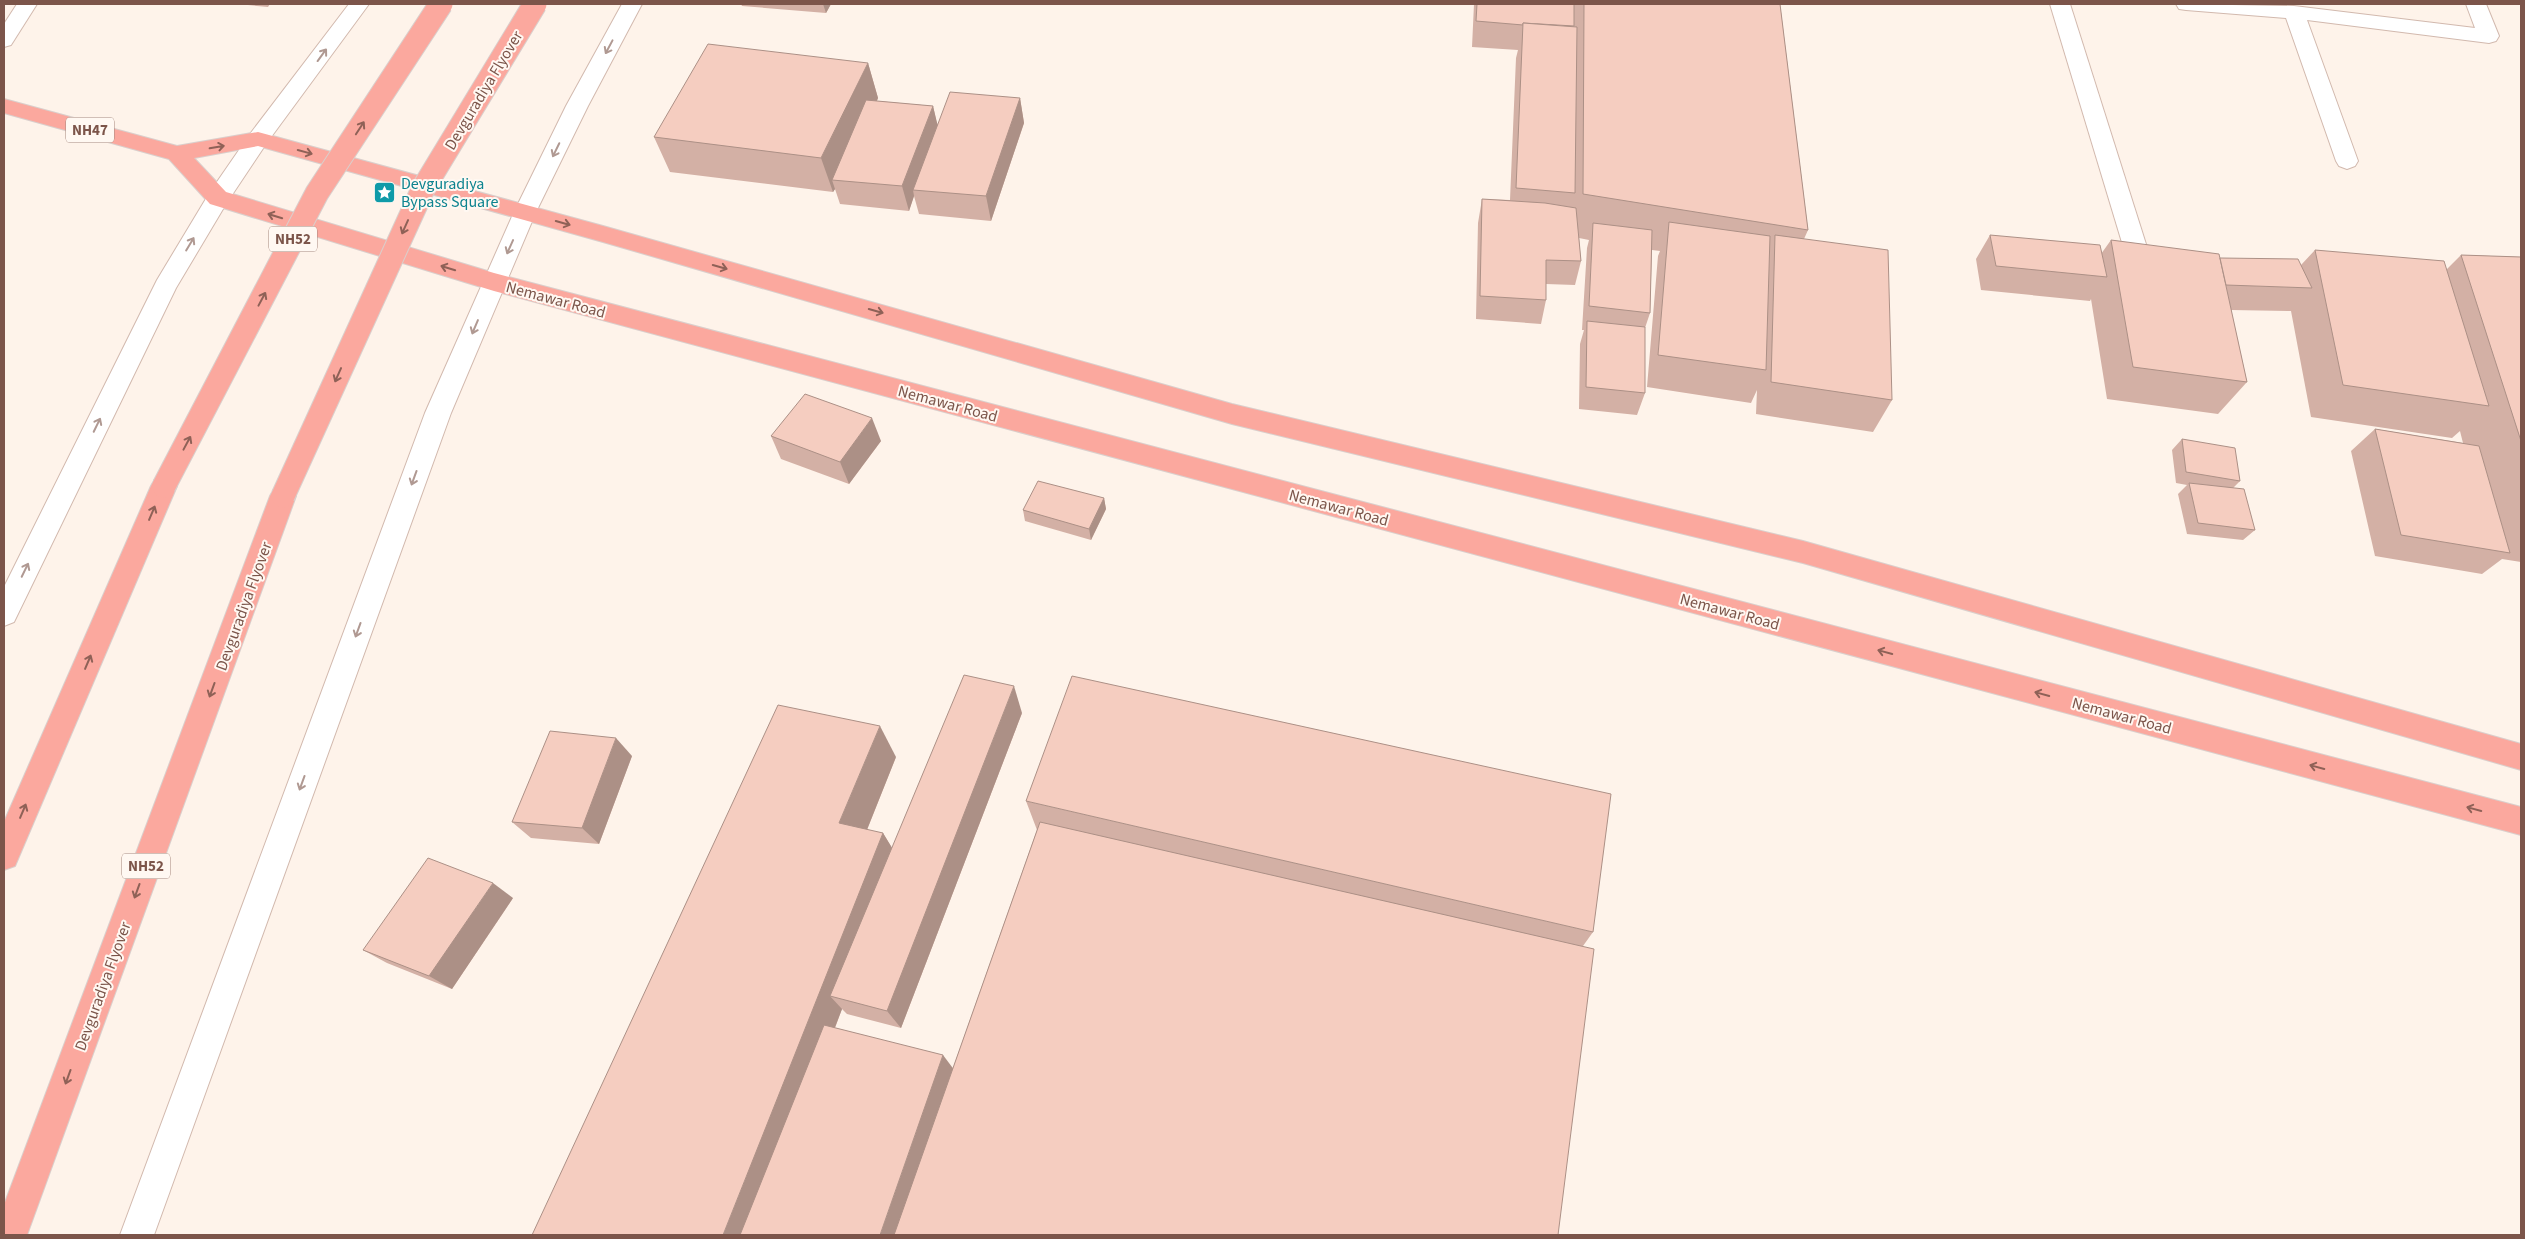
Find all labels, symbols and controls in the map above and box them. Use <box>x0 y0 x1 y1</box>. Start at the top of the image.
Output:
street label: Devguradiya Flyover <box>440 26 528 154</box>
one-way arrow <box>604 39 614 54</box>
one-way arrow <box>317 48 327 62</box>
road number: NH47 <box>66 118 114 142</box>
one-way arrow <box>355 121 365 135</box>
one-way arrow <box>209 141 225 151</box>
one-way arrow <box>551 142 560 157</box>
one-way arrow <box>297 148 313 157</box>
place label: Devguradiya Bypass Square <box>401 173 499 213</box>
place icon: Devguradiya Bypass Square <box>373 180 397 204</box>
one-way arrow <box>268 210 284 220</box>
one-way arrow <box>555 218 571 228</box>
one-way arrow <box>400 219 410 234</box>
road number: NH52 <box>269 226 317 252</box>
one-way arrow <box>186 238 196 252</box>
one-way arrow <box>504 239 514 254</box>
one-way arrow <box>711 262 727 272</box>
one-way arrow <box>440 263 456 272</box>
street label: Nemawar Road <box>504 276 608 324</box>
one-way arrow <box>257 291 267 306</box>
one-way arrow <box>868 307 884 316</box>
one-way arrow <box>469 319 479 334</box>
one-way arrow <box>333 367 343 382</box>
street label: Nemawar Road <box>896 380 1000 428</box>
one-way arrow <box>92 417 102 432</box>
one-way arrow <box>182 435 192 450</box>
one-way arrow <box>409 469 418 485</box>
street label: Nemawar Road <box>1287 484 1391 532</box>
one-way arrow <box>148 506 158 521</box>
street label: Devguradiya Flyover <box>210 539 278 674</box>
one-way arrow <box>20 563 30 578</box>
street label: Nemawar Road <box>1678 588 1782 636</box>
one-way arrow <box>353 622 362 637</box>
one-way arrow <box>1877 647 1893 656</box>
one-way arrow <box>83 655 93 670</box>
one-way arrow <box>207 682 216 697</box>
one-way arrow <box>2034 688 2050 698</box>
street label: Nemawar Road <box>2070 692 2174 740</box>
one-way arrow <box>2310 762 2326 771</box>
one-way arrow <box>297 774 306 790</box>
one-way arrow <box>2467 803 2483 813</box>
one-way arrow <box>19 804 29 819</box>
road number: NH52 <box>122 854 170 878</box>
one-way arrow <box>132 883 141 899</box>
street label: Devguradiya Flyover <box>69 919 137 1054</box>
one-way arrow <box>63 1068 72 1084</box>

